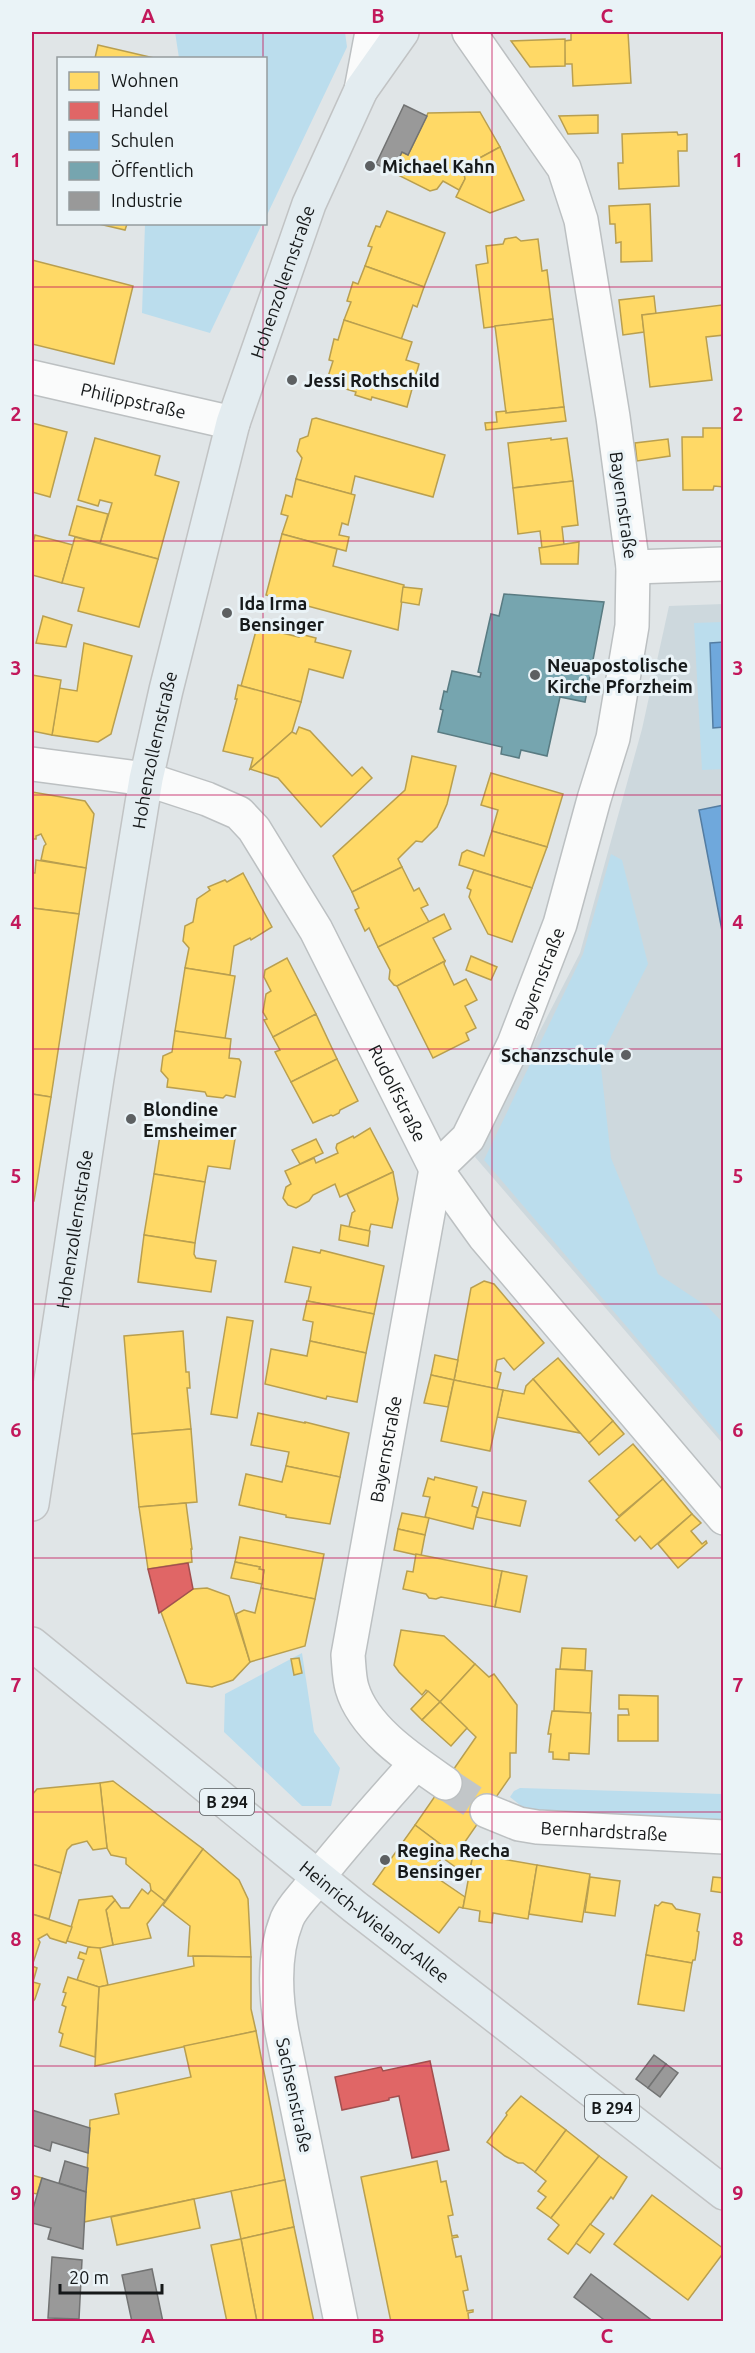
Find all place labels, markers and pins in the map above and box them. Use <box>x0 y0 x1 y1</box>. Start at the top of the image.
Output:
place label: Michael Kahn <box>382 156 495 176</box>
marker: Michael Kahn <box>363 159 377 173</box>
place label: Jessi Rothschild <box>304 370 440 390</box>
marker: Jessi Rothschild <box>285 373 299 387</box>
place label: Ida Irma Bensinger <box>239 593 325 634</box>
marker: Ida Irma Bensinger <box>220 606 234 620</box>
place label: Neuapostolische Kirche Pforzheim <box>547 655 693 696</box>
marker: Neuapostolische Kirche Pforzheim <box>528 668 542 682</box>
place label: Schanzschule <box>501 1045 614 1065</box>
marker: Schanzschule <box>619 1048 633 1062</box>
place label: Blondine Emsheimer <box>143 1099 238 1140</box>
marker: Blondine Emsheimer <box>124 1112 138 1126</box>
place label: Regina Recha Bensinger <box>397 1840 510 1881</box>
marker: Regina Recha Bensinger <box>378 1853 392 1867</box>

